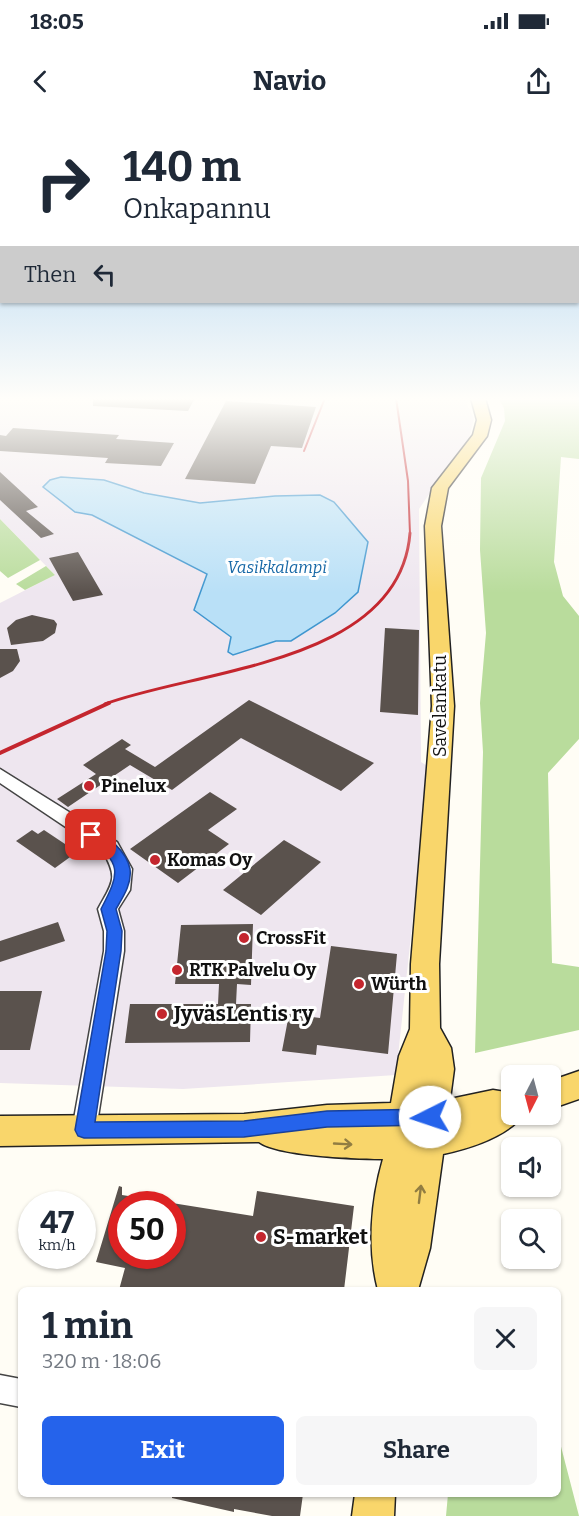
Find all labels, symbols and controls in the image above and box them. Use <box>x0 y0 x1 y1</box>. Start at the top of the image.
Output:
text: 18:05 <box>30 8 84 35</box>
icon: back <box>24 65 57 98</box>
text: Navio <box>253 65 326 97</box>
icon: share <box>522 65 555 98</box>
text: 140 m <box>123 142 241 192</box>
icon: right <box>24 144 102 222</box>
text: Onkapannu <box>123 193 271 225</box>
icon: left <box>88 258 121 291</box>
text: Then <box>24 261 76 288</box>
water label: Vasikkalampi <box>227 558 327 577</box>
street label: Savelankatu <box>429 655 451 757</box>
place label: Pinelux <box>101 775 167 797</box>
marker: Pinelux <box>82 779 96 793</box>
pin <box>65 809 116 860</box>
icon: arrive <box>74 818 107 851</box>
place label: Komas Oy <box>167 849 253 871</box>
marker: Komas Oy <box>148 853 162 867</box>
place label: CrossFit <box>256 927 326 949</box>
marker: CrossFit <box>237 931 251 945</box>
place label: RTK Palvelu Oy <box>189 959 317 981</box>
marker: RTK Palvelu Oy <box>170 963 184 977</box>
place label: Würth <box>371 973 427 995</box>
marker: Würth <box>352 977 366 991</box>
place label: JyväsLentis ry <box>173 1001 314 1027</box>
marker: JyväsLentis ry <box>155 1007 169 1021</box>
north arrow <box>501 1065 561 1125</box>
map controls <box>501 1065 561 1269</box>
position arrow <box>398 1085 462 1149</box>
button: sound <box>501 1137 561 1197</box>
one-way arrow <box>333 1138 353 1149</box>
one-way arrow <box>414 1185 425 1205</box>
speed limit sign: 50 <box>108 1191 186 1269</box>
text: 47 <box>40 1205 74 1241</box>
button: search <box>501 1209 561 1269</box>
place label: S-market <box>273 1224 369 1250</box>
marker: S-market <box>254 1230 268 1244</box>
text: km/h <box>38 1236 76 1254</box>
text: 1 min <box>42 1304 133 1348</box>
button: close <box>474 1307 537 1370</box>
text: 320 m · 18:06 <box>42 1349 161 1373</box>
button: Exit <box>42 1416 284 1485</box>
button: Share <box>296 1416 537 1485</box>

